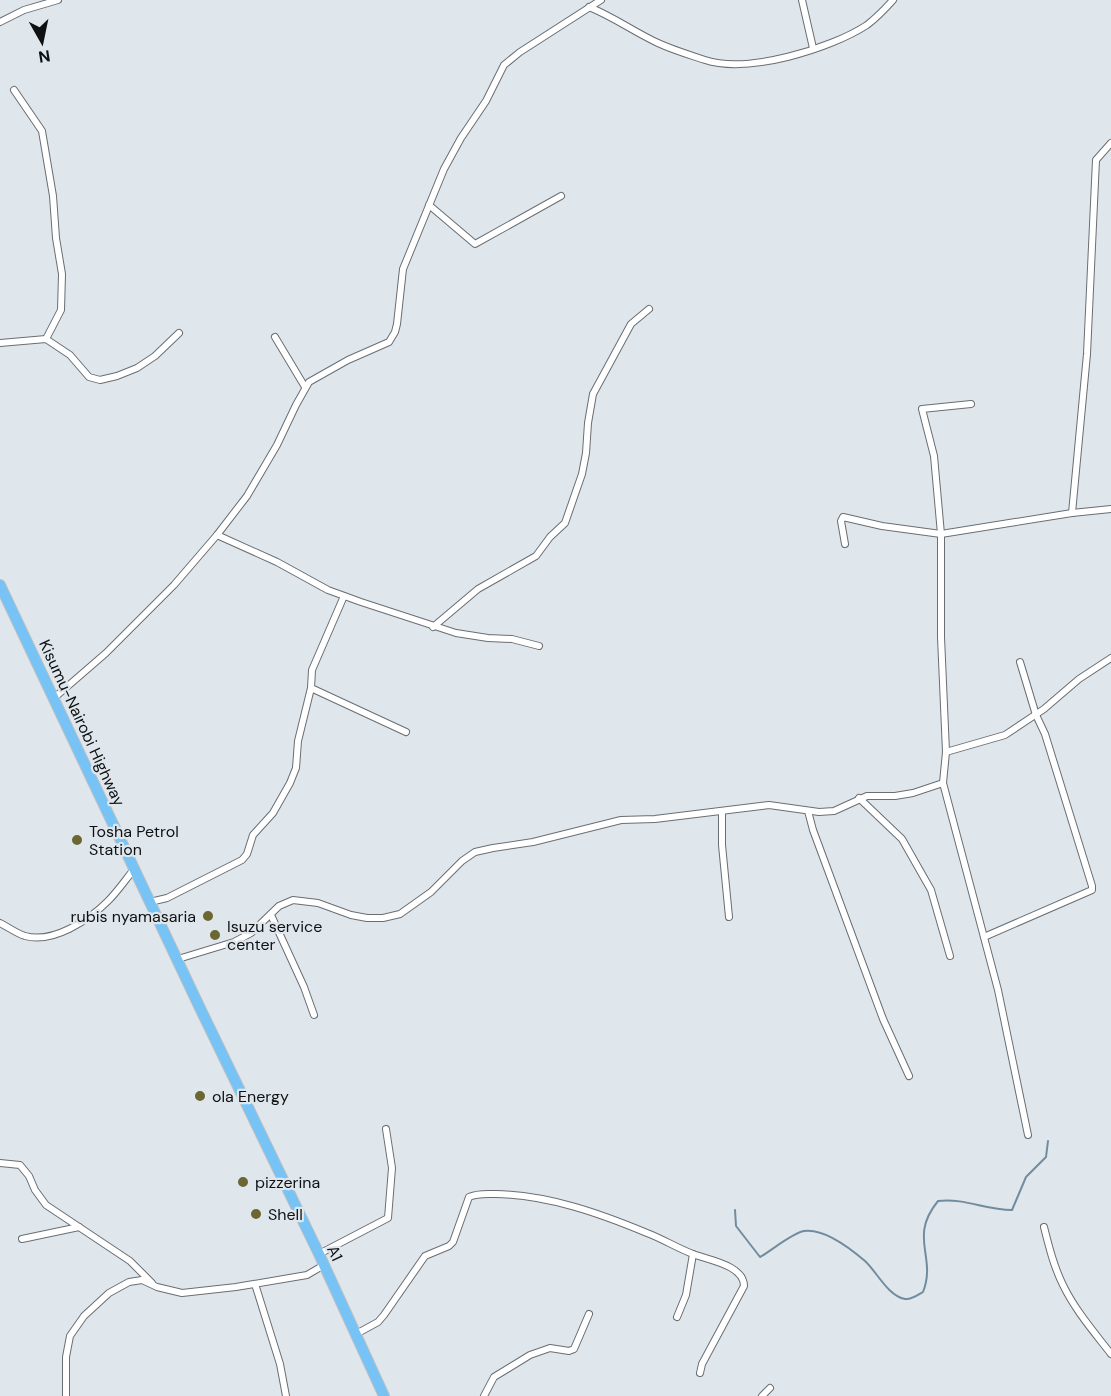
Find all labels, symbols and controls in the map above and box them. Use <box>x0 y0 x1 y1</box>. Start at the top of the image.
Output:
north arrow <box>12 12 72 72</box>
text: N <box>37 45 52 68</box>
street label: Kisumu-Nairobi Highway <box>34 636 130 810</box>
place label: Tosha Petrol Station <box>89 821 179 860</box>
marker: Tosha Petrol Station <box>70 833 84 847</box>
place label: rubis nyamasaria <box>71 906 196 927</box>
marker: rubis nyamasaria <box>201 909 215 923</box>
place label: Isuzu service center <box>227 916 322 955</box>
marker: Isuzu service center <box>208 928 222 942</box>
place label: ola Energy <box>212 1086 289 1107</box>
marker: ola Energy <box>193 1089 207 1103</box>
place label: pizzerina <box>255 1172 320 1193</box>
marker: pizzerina <box>236 1175 250 1189</box>
place label: Shell <box>268 1204 303 1225</box>
marker: Shell <box>249 1207 263 1221</box>
street label: A1 <box>322 1242 348 1264</box>

